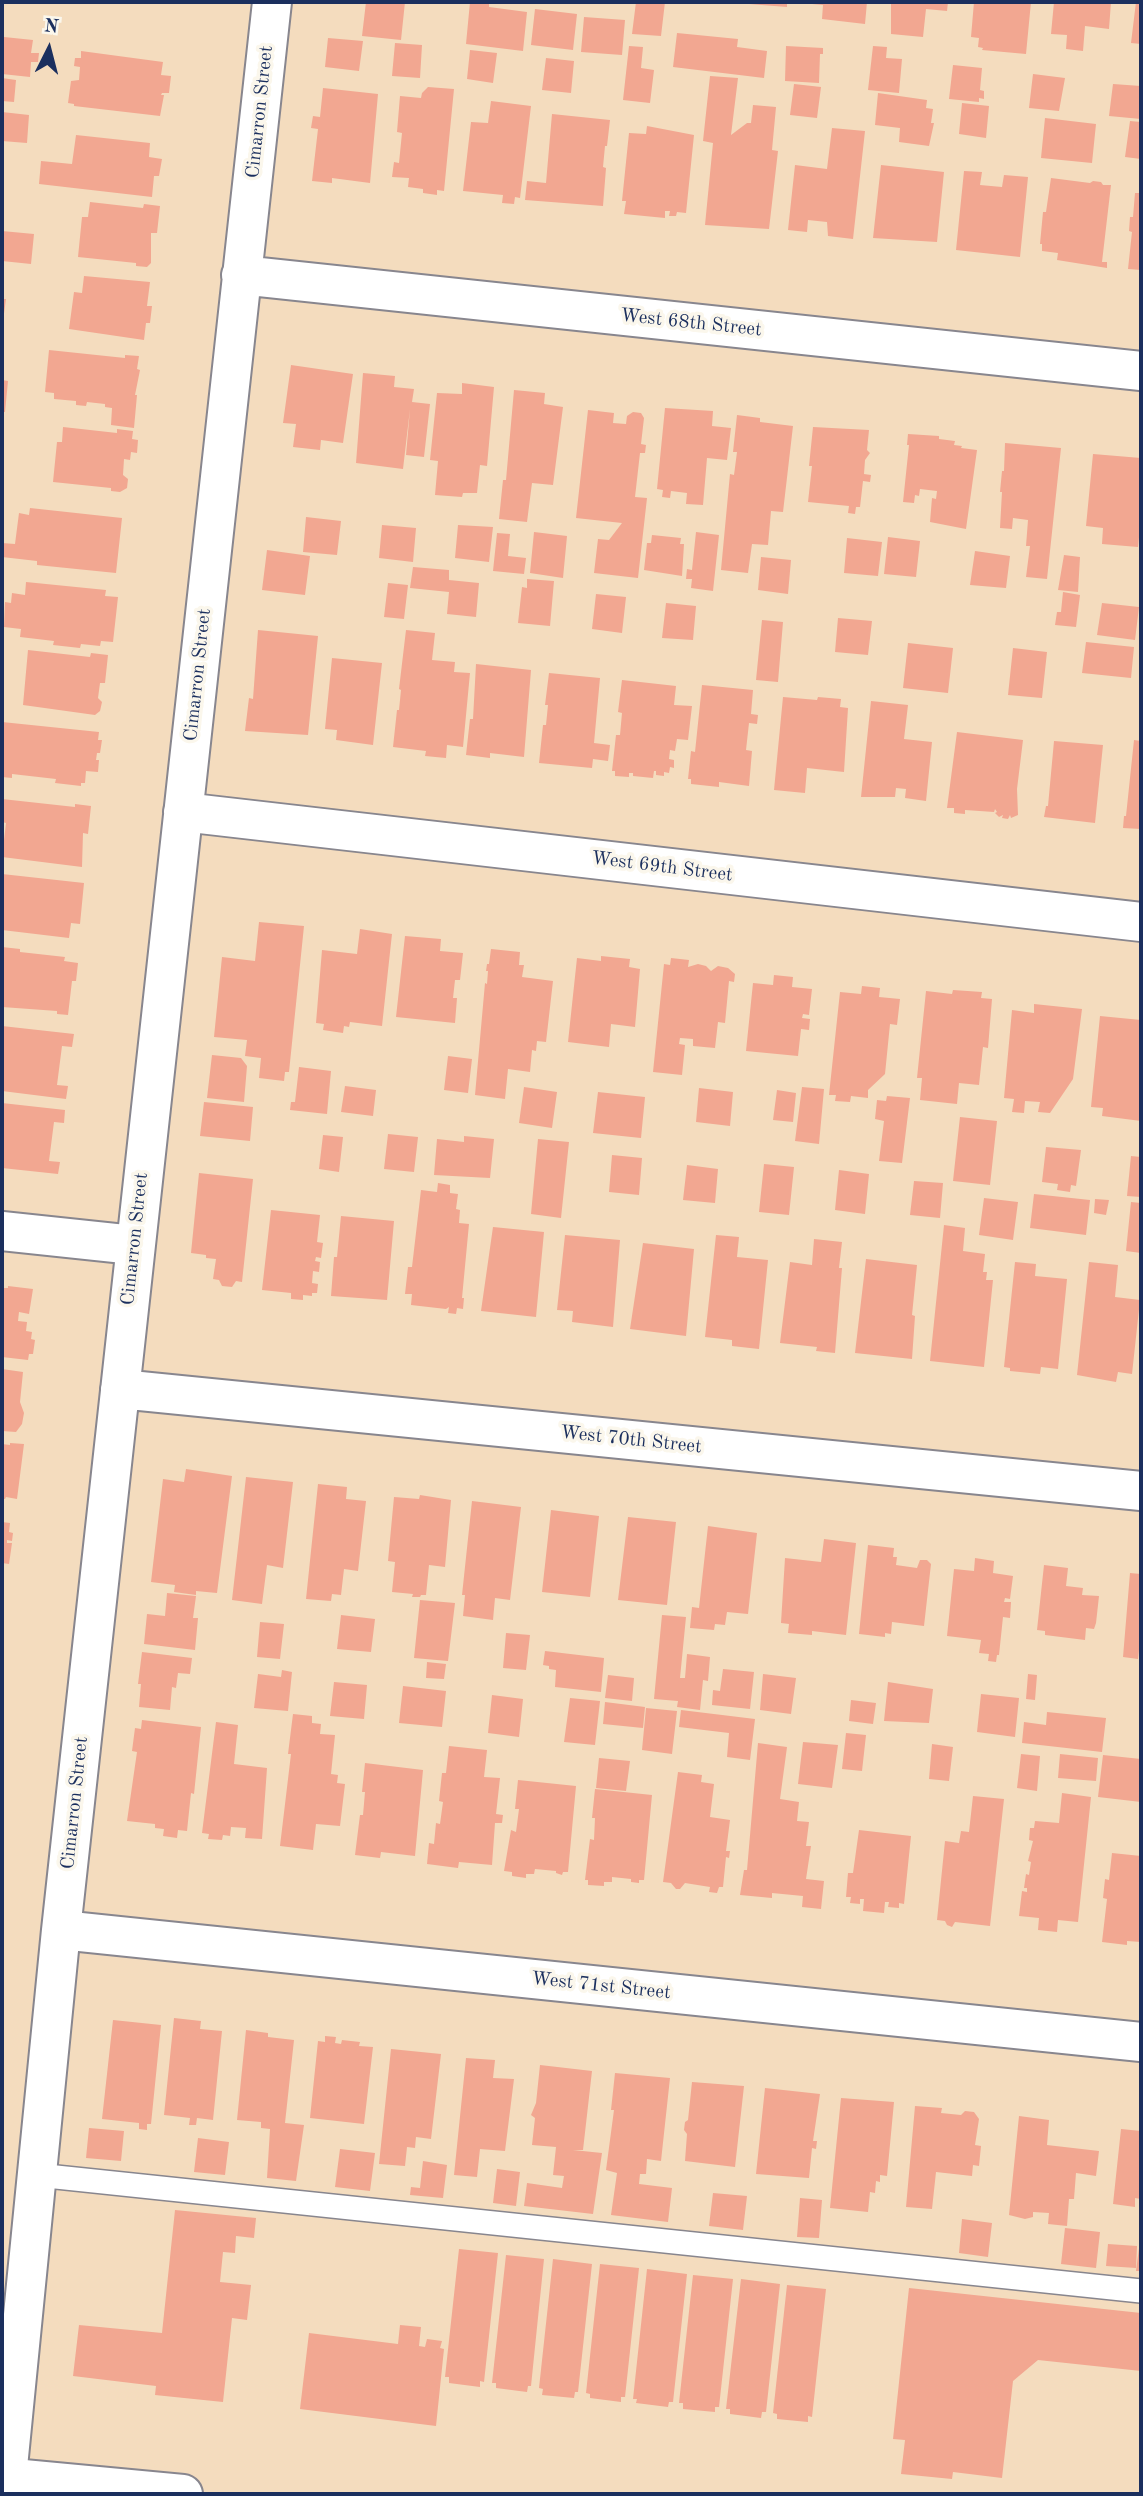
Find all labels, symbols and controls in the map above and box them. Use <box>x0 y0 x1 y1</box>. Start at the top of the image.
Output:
north arrow <box>14 14 84 84</box>
text: N <box>43 17 59 38</box>
street label: Cimarron Street <box>242 45 278 179</box>
street label: West 68th Street <box>619 304 763 342</box>
street label: Cimarron Street <box>180 608 216 742</box>
street label: West 69th Street <box>590 847 734 887</box>
street label: Cimarron Street <box>117 1172 153 1306</box>
street label: West 70th Street <box>559 1421 703 1459</box>
street label: Cimarron Street <box>57 1736 93 1870</box>
street label: West 71st Street <box>530 1967 672 2005</box>

